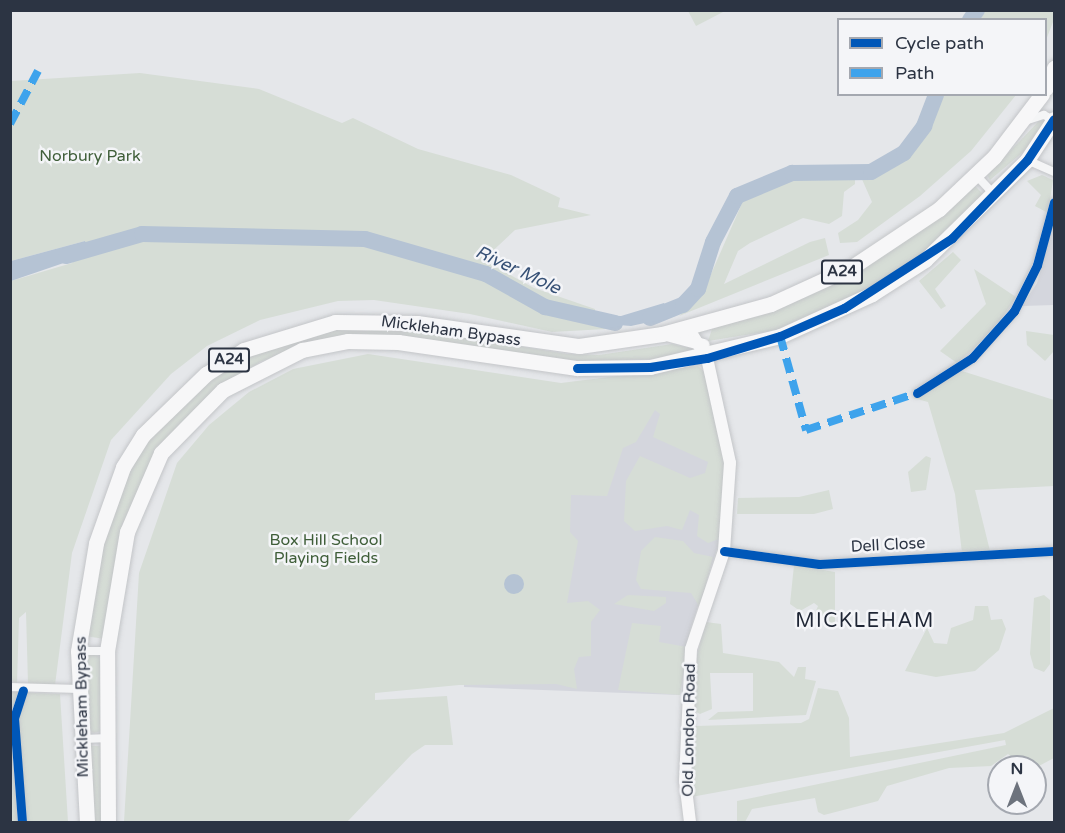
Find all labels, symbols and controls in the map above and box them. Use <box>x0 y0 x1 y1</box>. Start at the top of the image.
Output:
legend <box>837 18 1047 96</box>
text: Cycle path <box>895 32 984 54</box>
text: Path <box>895 62 934 84</box>
park label: Norbury Park <box>39 146 141 166</box>
water label: River Mole <box>472 241 564 299</box>
road number: A24 <box>820 260 864 284</box>
street label: Mickleham Bypass <box>380 312 522 350</box>
road number: A24 <box>206 348 252 372</box>
park label: Box Hill School Playing Fields <box>270 530 382 568</box>
street label: Dell Close <box>850 533 926 557</box>
district label: MICKLEHAM <box>795 609 935 633</box>
street label: Mickleham Bypass <box>71 636 93 778</box>
street label: Old London Road <box>678 663 700 797</box>
north arrow <box>987 755 1047 815</box>
text: N <box>1011 759 1023 779</box>

